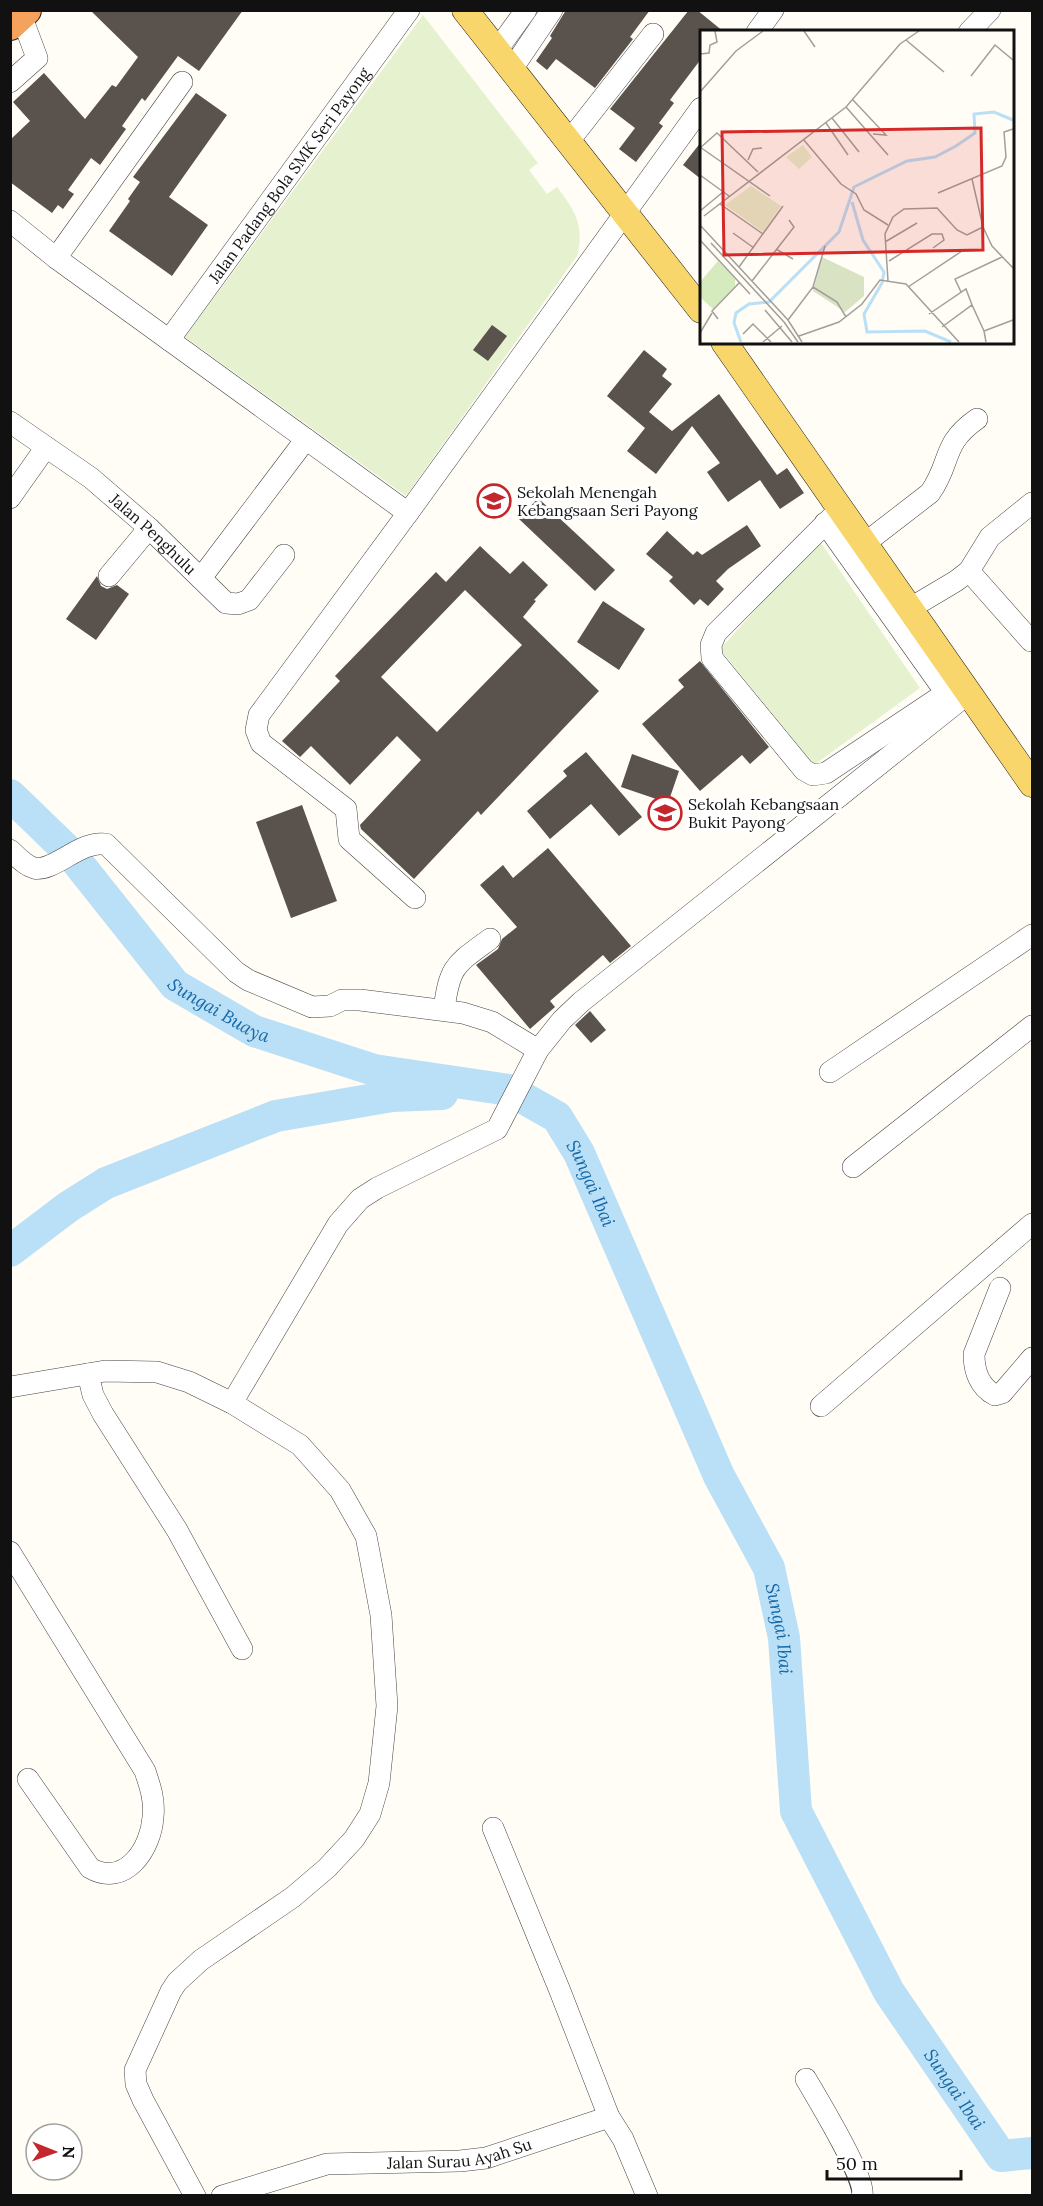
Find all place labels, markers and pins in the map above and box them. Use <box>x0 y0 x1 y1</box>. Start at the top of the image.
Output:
place label: Sekolah Menengah Kebangsaan Seri Payong <box>517 482 699 520</box>
school or university icon: Sekolah Menengah Kebangsaan Seri Payong <box>476 483 512 519</box>
place label: Sekolah Kebangsaan Bukit Payong <box>688 794 839 832</box>
school or university icon: Sekolah Kebangsaan Bukit Payong <box>647 795 683 831</box>

